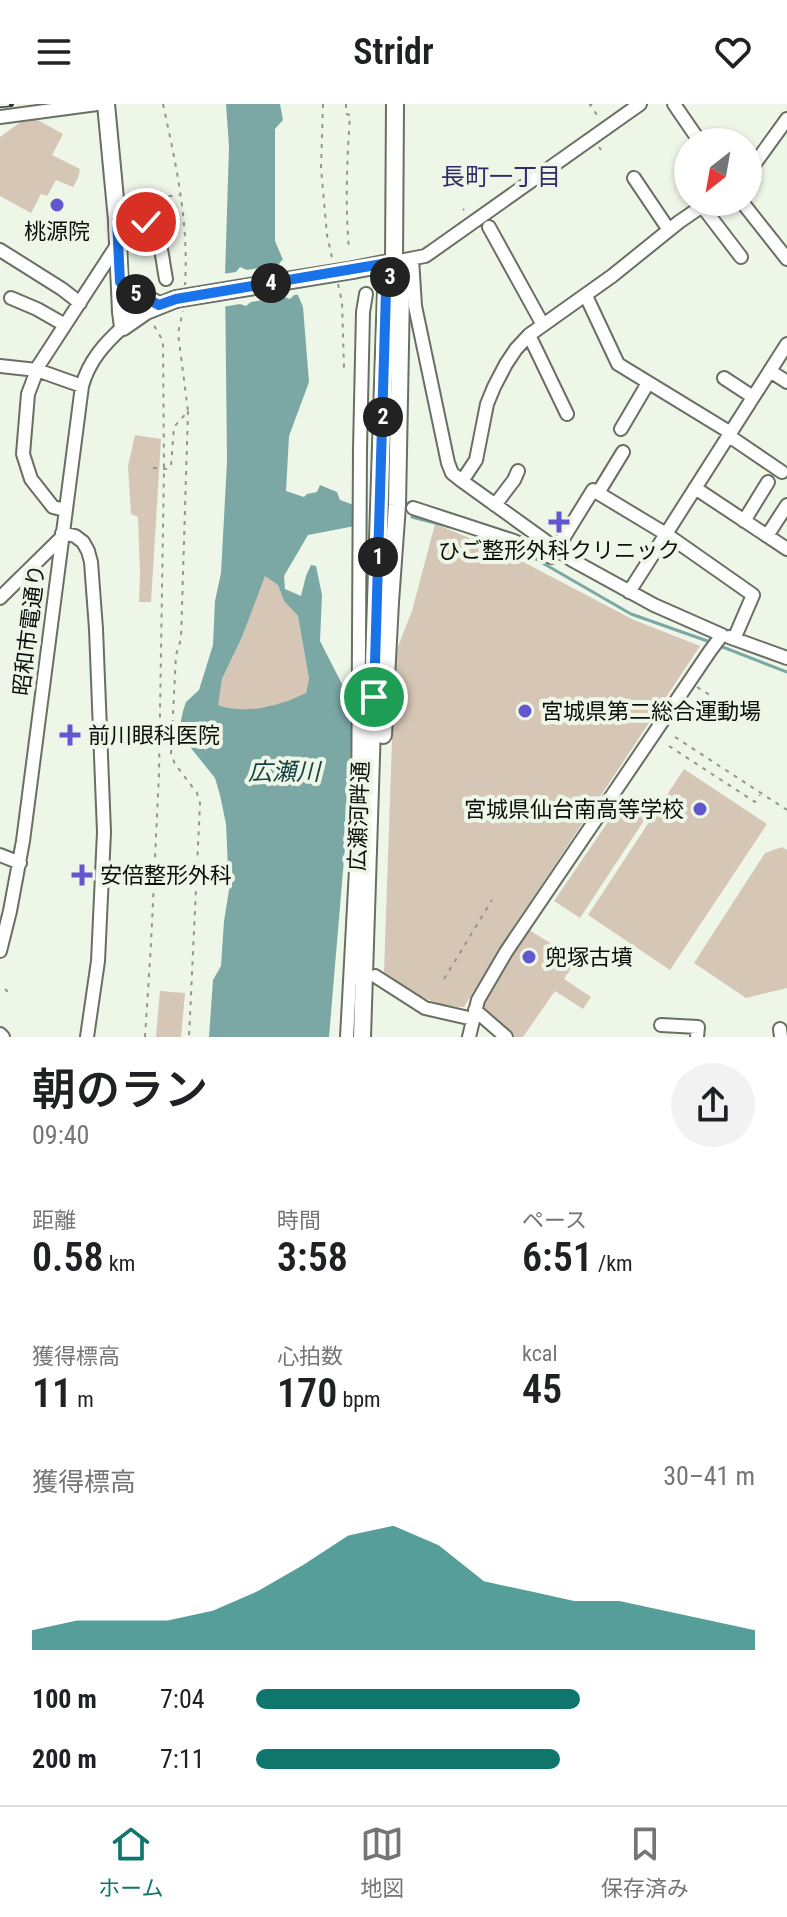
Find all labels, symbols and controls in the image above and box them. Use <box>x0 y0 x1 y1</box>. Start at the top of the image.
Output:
icon: menu <box>32 30 76 74</box>
icon: heart <box>711 30 755 74</box>
text: Stridr <box>353 31 434 73</box>
north arrow <box>674 128 762 216</box>
map controls <box>674 128 762 216</box>
district label: 長町一丁目 <box>441 163 561 191</box>
pin <box>112 188 180 256</box>
marker: 桃源院 <box>48 196 66 214</box>
icon: check <box>124 200 168 244</box>
place label: 桃源院 <box>24 219 90 244</box>
pin: 3 <box>370 257 410 297</box>
pin: 4 <box>251 263 291 303</box>
text: 3 <box>384 264 396 289</box>
text: 4 <box>265 270 277 295</box>
pin: 5 <box>116 274 156 314</box>
text: 5 <box>130 281 142 306</box>
pin: 2 <box>363 397 403 437</box>
text: 2 <box>377 404 389 429</box>
marker: ひご整形外科クリニック <box>548 511 570 533</box>
pin: 1 <box>358 537 398 577</box>
place label: ひご整形外科クリニック <box>438 538 680 563</box>
text: 1 <box>372 544 384 569</box>
street label: 昭和市電通り <box>9 563 49 697</box>
pin <box>340 663 408 731</box>
icon: arrive <box>352 675 396 719</box>
place label: 宮城県第二総合運動場 <box>541 699 761 724</box>
marker: 宮城県第二総合運動場 <box>516 702 534 720</box>
place label: 前川眼科医院 <box>88 723 220 748</box>
marker: 前川眼科医院 <box>59 724 81 746</box>
water label: 広瀬川 <box>248 758 323 786</box>
street label: 広瀬河畔通 <box>345 761 373 871</box>
place label: 宮城県仙台南高等学校 <box>464 797 684 822</box>
marker: 宮城県仙台南高等学校 <box>691 800 709 818</box>
place label: 安倍整形外科 <box>100 863 232 888</box>
marker: 安倍整形外科 <box>71 864 93 886</box>
place label: 兜塚古墳 <box>545 945 633 970</box>
marker: 兜塚古墳 <box>520 948 538 966</box>
button: share <box>671 1063 755 1147</box>
text: 朝のラン <box>32 1064 208 1116</box>
text: 09:40 <box>32 1120 89 1150</box>
text: 距離 <box>32 1208 76 1233</box>
text: 時間 <box>277 1208 321 1233</box>
text: ペース <box>522 1208 587 1233</box>
text: 0.58 <box>32 1234 104 1281</box>
text: 3:58 <box>277 1234 348 1281</box>
text: 6:51 <box>522 1234 593 1281</box>
text: km <box>104 1251 135 1276</box>
text: /km <box>593 1251 633 1276</box>
text: kcal <box>522 1341 557 1366</box>
text: 獲得標高 <box>32 1344 120 1369</box>
text: 心拍数 <box>277 1344 343 1369</box>
text: 45 <box>522 1366 562 1413</box>
text: 11 <box>32 1370 72 1417</box>
text: 170 <box>277 1370 337 1417</box>
text: m <box>72 1387 94 1412</box>
text: bpm <box>337 1387 381 1412</box>
text: 30–41 m <box>663 1461 755 1491</box>
text: 獲得標高 <box>32 1467 136 1497</box>
text: 100 m <box>32 1684 97 1714</box>
text: 7:04 <box>160 1684 205 1714</box>
text: 200 m <box>32 1744 97 1774</box>
text: 7:11 <box>160 1744 205 1774</box>
tab: ホーム <box>98 1822 164 1902</box>
tab: 地図 <box>360 1822 404 1902</box>
tab: 保存済み <box>601 1822 689 1902</box>

